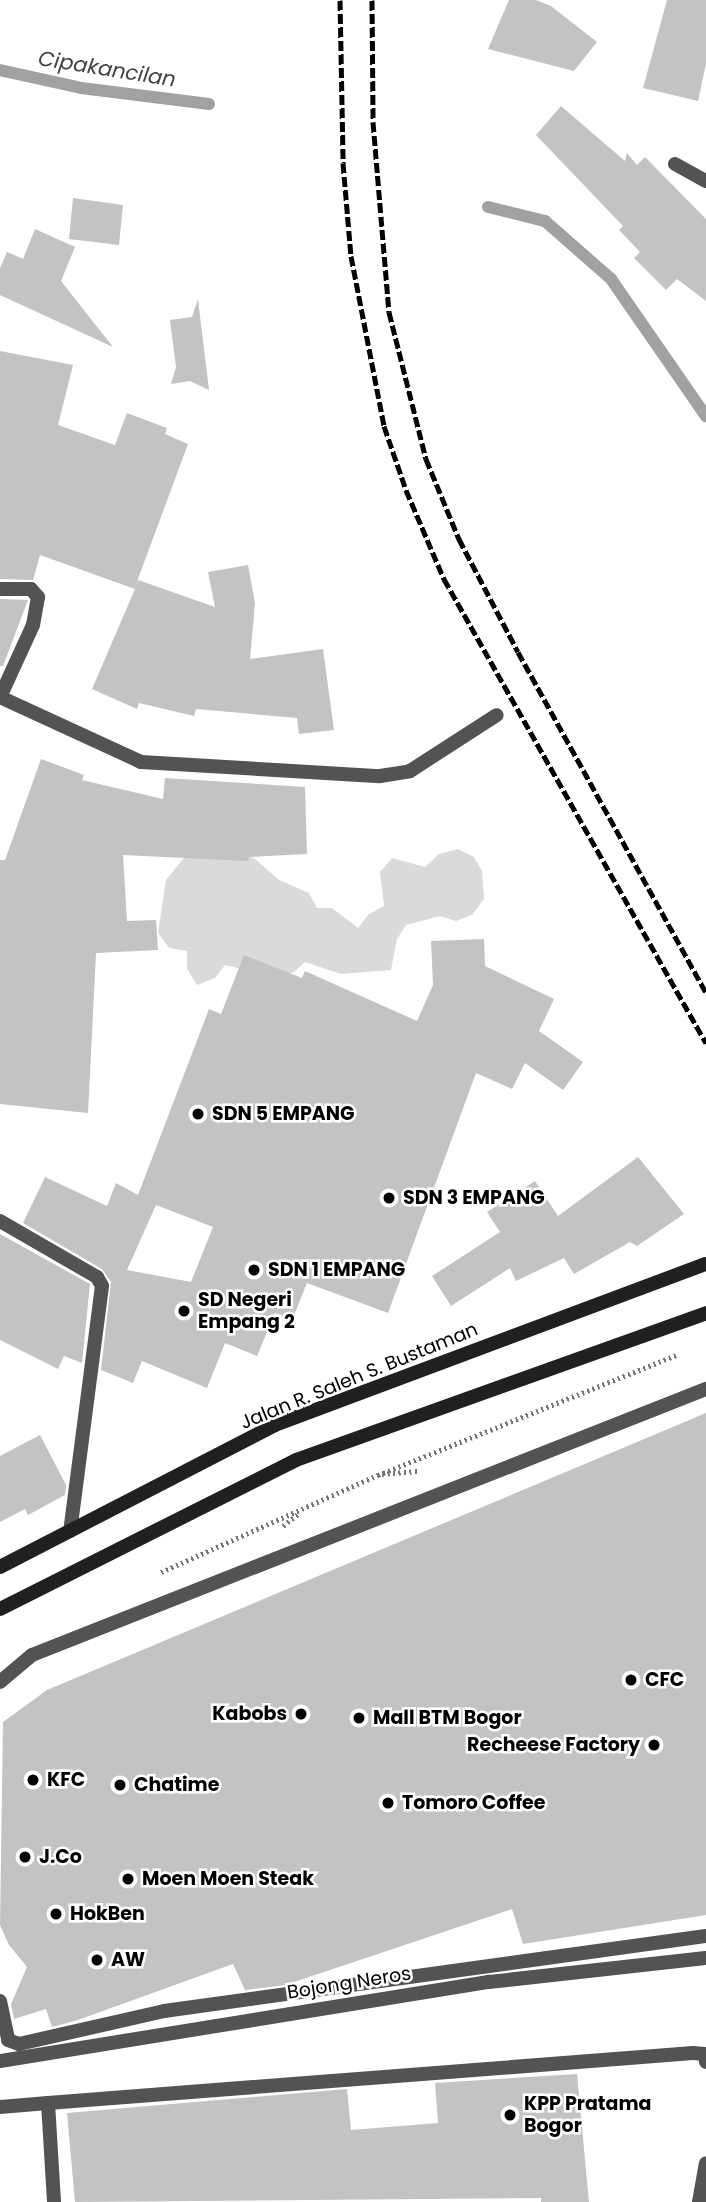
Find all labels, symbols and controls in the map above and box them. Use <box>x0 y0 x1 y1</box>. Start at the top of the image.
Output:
water label: Cipakancilan <box>36 46 178 92</box>
place label: SDN 5 EMPANG <box>212 1103 355 1125</box>
marker: SDN 5 EMPANG <box>190 1106 206 1122</box>
place label: SDN 3 EMPANG <box>403 1187 545 1209</box>
marker: SDN 3 EMPANG <box>381 1190 397 1206</box>
place label: SDN 1 EMPANG <box>268 1259 405 1281</box>
marker: SDN 1 EMPANG <box>246 1262 262 1278</box>
place label: SD Negeri Empang 2 <box>198 1289 295 1333</box>
marker: SD Negeri Empang 2 <box>176 1303 192 1319</box>
street label: Jalan R. Saleh S. Bustaman <box>237 1318 481 1434</box>
place label: CFC <box>645 1669 684 1691</box>
marker: CFC <box>623 1672 639 1688</box>
place label: Kabobs <box>212 1703 287 1725</box>
marker: Kabobs <box>293 1706 309 1722</box>
place label: Mall BTM Bogor <box>373 1707 522 1729</box>
marker: Mall BTM Bogor <box>351 1710 367 1726</box>
place label: Recheese Factory <box>467 1734 640 1756</box>
marker: Recheese Factory <box>646 1737 662 1753</box>
place label: KFC <box>47 1769 85 1791</box>
marker: KFC <box>25 1772 41 1788</box>
place label: Chatime <box>134 1774 219 1796</box>
marker: Chatime <box>112 1777 128 1793</box>
place label: Tomoro Coffee <box>402 1792 545 1814</box>
marker: Tomoro Coffee <box>380 1795 396 1811</box>
place label: J.Co <box>39 1846 82 1868</box>
marker: J.Co <box>17 1849 33 1865</box>
place label: Moen Moen Steak <box>142 1868 314 1890</box>
marker: Moen Moen Steak <box>120 1871 136 1887</box>
place label: HokBen <box>70 1903 145 1925</box>
marker: HokBen <box>48 1906 64 1922</box>
place label: AW <box>111 1949 145 1971</box>
marker: AW <box>89 1952 105 1968</box>
street label: Bojong Neros <box>285 1962 413 2004</box>
place label: KPP Pratama Bogor <box>524 2093 652 2137</box>
marker: KPP Pratama Bogor <box>502 2107 518 2123</box>

